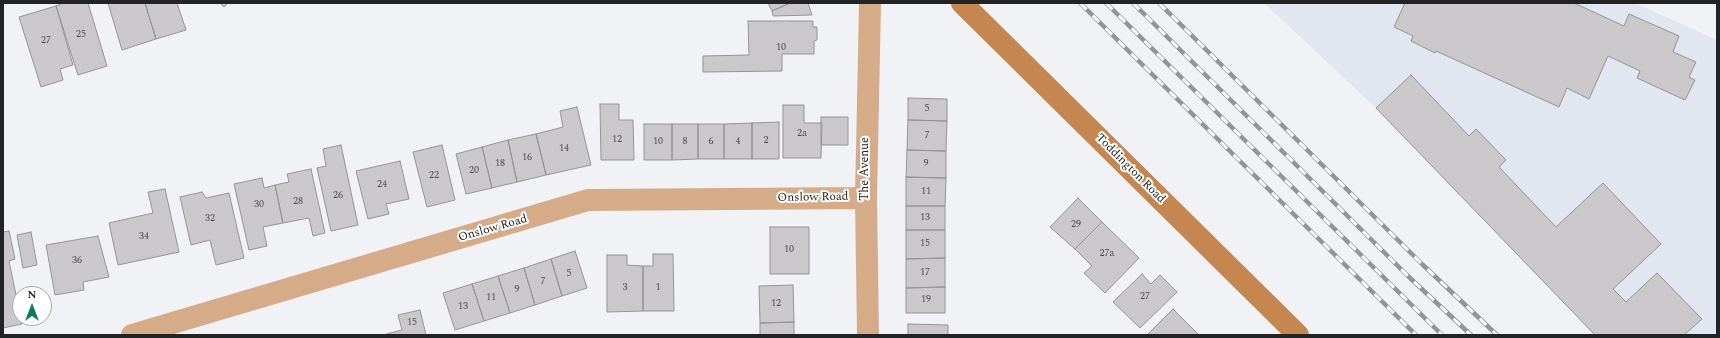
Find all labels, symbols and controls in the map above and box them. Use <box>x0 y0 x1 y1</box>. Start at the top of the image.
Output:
house number: 25 <box>76 29 86 41</box>
house number: 27 <box>41 35 51 47</box>
house number: 10 <box>776 42 786 54</box>
house number: 5 <box>925 103 929 115</box>
house number: 2a <box>797 128 807 140</box>
house number: 7 <box>925 130 929 142</box>
street label: Toddington Road <box>1092 131 1168 207</box>
house number: 12 <box>612 134 622 146</box>
house number: 2 <box>764 135 768 147</box>
house number: 10 <box>653 136 663 148</box>
house number: 8 <box>683 136 687 148</box>
house number: 6 <box>709 136 713 148</box>
house number: 4 <box>736 136 740 148</box>
street label: The Avenue <box>859 137 873 201</box>
house number: 14 <box>559 143 569 155</box>
house number: 16 <box>522 152 532 164</box>
house number: 18 <box>495 158 505 170</box>
house number: 9 <box>924 158 928 170</box>
house number: 20 <box>469 165 479 177</box>
house number: 22 <box>429 170 439 182</box>
house number: 24 <box>377 179 387 191</box>
house number: 11 <box>921 186 931 198</box>
house number: 26 <box>333 190 343 202</box>
street label: Onslow Road <box>777 190 849 206</box>
house number: 28 <box>293 196 303 208</box>
house number: 30 <box>254 199 264 211</box>
street label: Onslow Road <box>457 212 529 246</box>
house number: 13 <box>920 212 930 224</box>
house number: 32 <box>205 213 215 225</box>
house number: 29 <box>1071 219 1081 231</box>
house number: 34 <box>139 231 149 243</box>
house number: 15 <box>920 238 930 250</box>
house number: 10 <box>784 244 794 256</box>
house number: 27a <box>1100 248 1114 260</box>
house number: 36 <box>72 255 82 267</box>
house number: 17 <box>920 267 930 279</box>
house number: 5 <box>567 268 571 280</box>
house number: 7 <box>541 276 545 288</box>
house number: 3 <box>623 282 627 294</box>
house number: 1 <box>656 282 660 294</box>
house number: 9 <box>515 284 519 296</box>
north arrow <box>12 286 52 326</box>
text: N <box>28 286 36 303</box>
house number: 27 <box>1140 291 1150 303</box>
house number: 11 <box>486 292 496 304</box>
house number: 19 <box>921 294 931 306</box>
house number: 12 <box>771 298 781 310</box>
house number: 13 <box>458 301 468 313</box>
house number: 15 <box>407 317 417 329</box>

